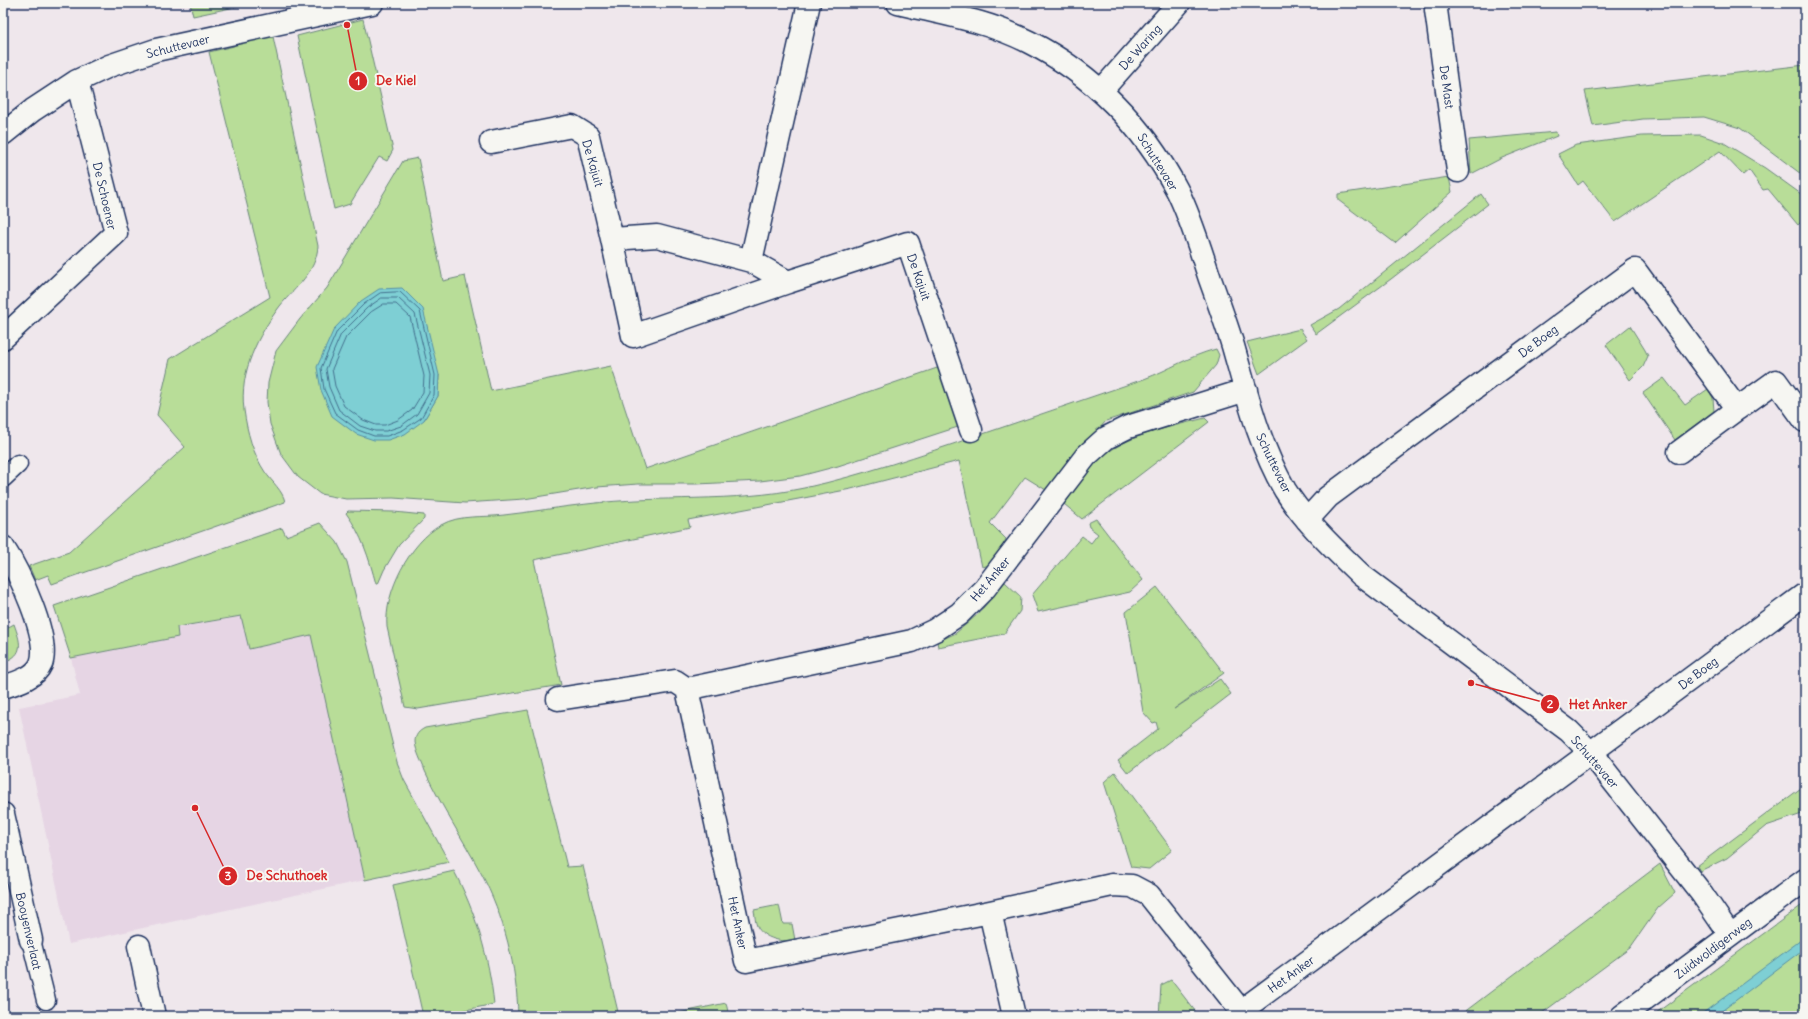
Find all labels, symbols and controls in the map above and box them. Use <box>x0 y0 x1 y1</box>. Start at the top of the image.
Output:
street label: De Waring <box>1116 21 1164 73</box>
street label: Schuttevaer <box>145 31 211 61</box>
street label: De Mast <box>1437 64 1457 110</box>
callout: De Kiel <box>348 68 424 93</box>
text: De Kiel <box>376 72 416 89</box>
text: 1 <box>356 73 360 88</box>
street label: Schuttevaer <box>1134 130 1182 194</box>
street label: De Kajuit <box>579 138 607 188</box>
street label: De Schoener <box>90 161 120 231</box>
street label: De Kajuit <box>904 252 934 302</box>
street label: De Boeg <box>1515 321 1561 361</box>
street label: Schuttevaer <box>1253 431 1295 496</box>
street label: Het Anker <box>967 553 1013 604</box>
street label: De Boeg <box>1675 653 1721 693</box>
callout: Het Anker <box>1540 692 1635 717</box>
text: 2 <box>1547 696 1554 711</box>
text: Het Anker <box>1569 696 1628 713</box>
street label: Schuttevaer <box>1568 733 1622 792</box>
callout: De Schuthoek <box>218 863 335 888</box>
text: De Schuthoek <box>246 867 328 884</box>
text: 3 <box>225 868 232 883</box>
street label: Booyenverlaat <box>13 891 45 971</box>
street label: Het Anker <box>725 895 751 951</box>
street label: Zuidwoldigerweg <box>1672 914 1754 982</box>
street label: Het Anker <box>1265 952 1317 996</box>

